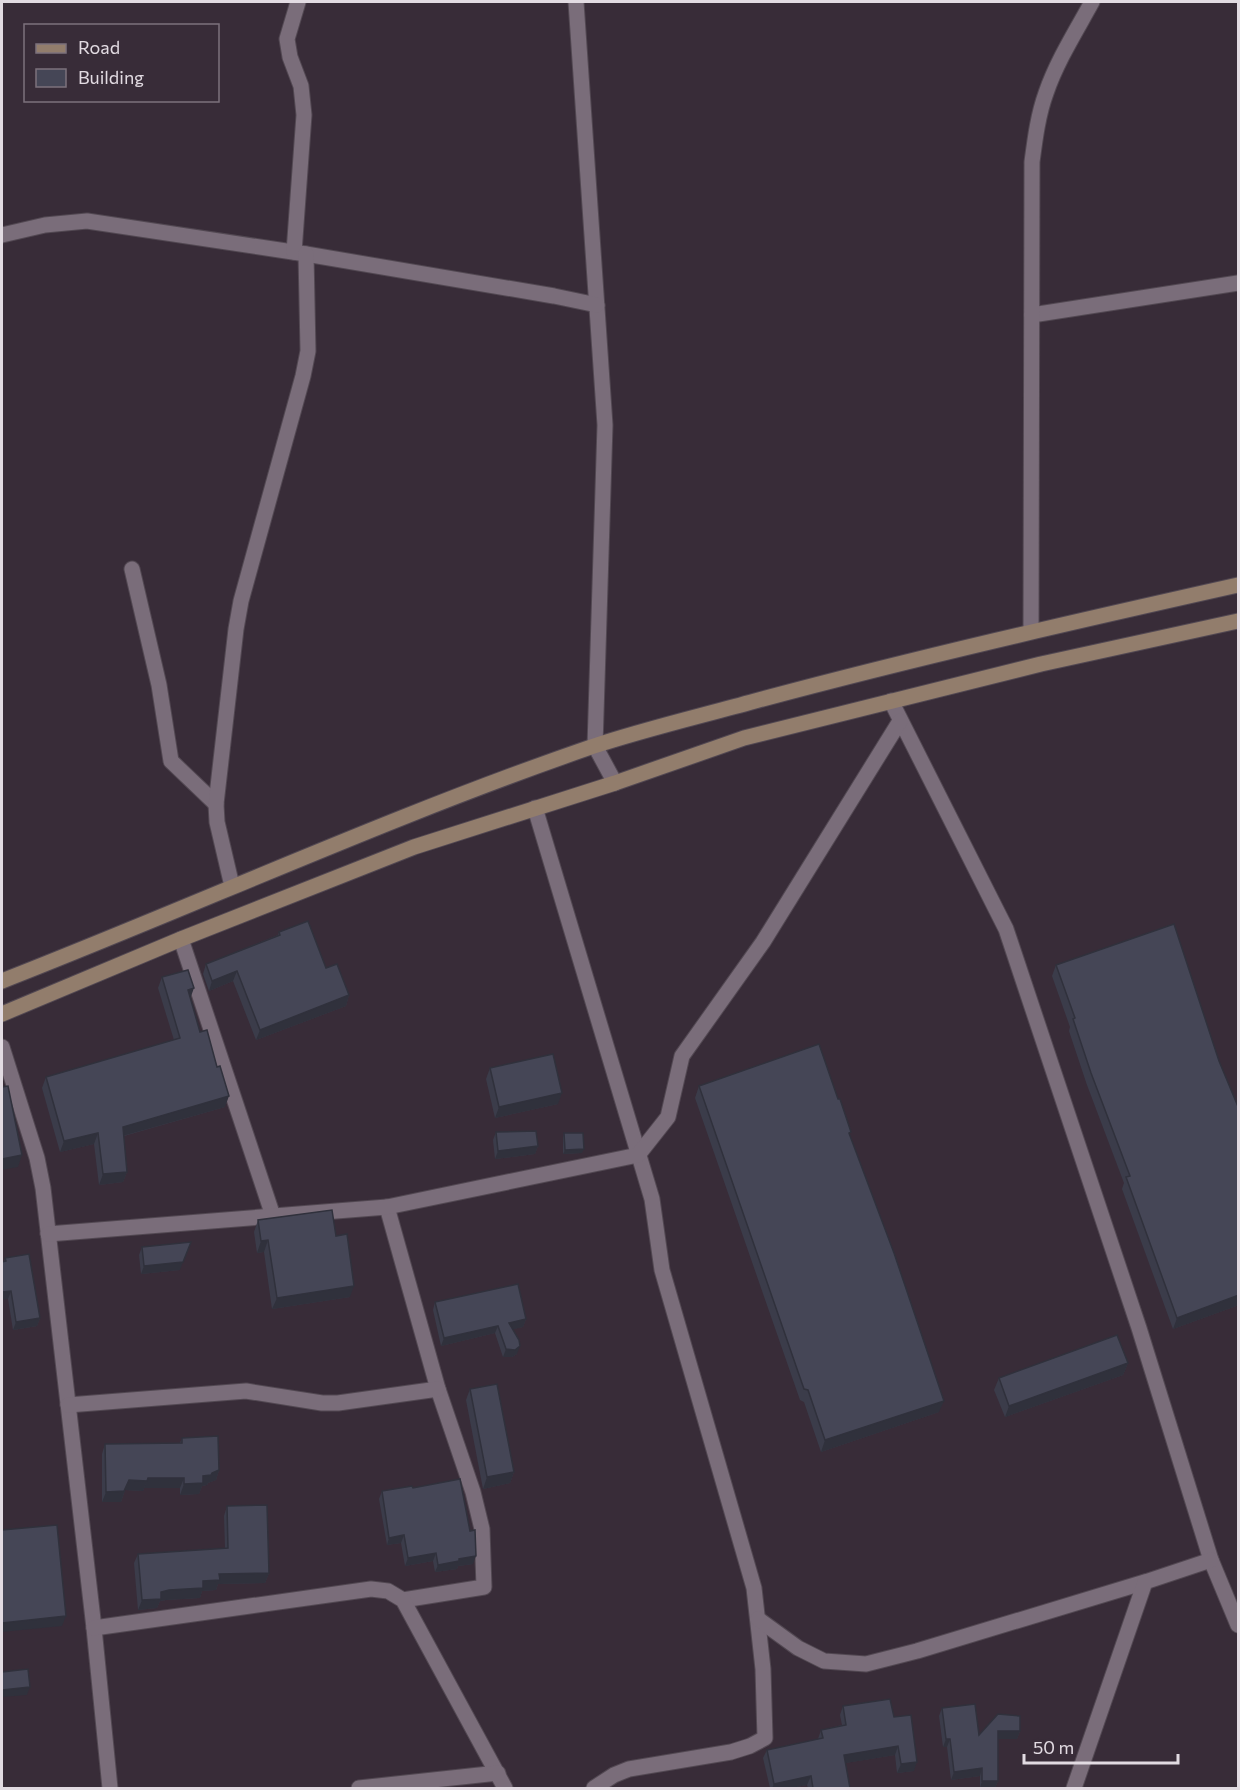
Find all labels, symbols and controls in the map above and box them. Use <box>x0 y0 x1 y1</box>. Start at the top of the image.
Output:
legend <box>24 24 219 102</box>
text: Road <box>78 36 120 58</box>
text: Building <box>78 66 144 88</box>
scale bar <box>1024 1727 1178 1765</box>
text: 50 m <box>1033 1736 1074 1758</box>

